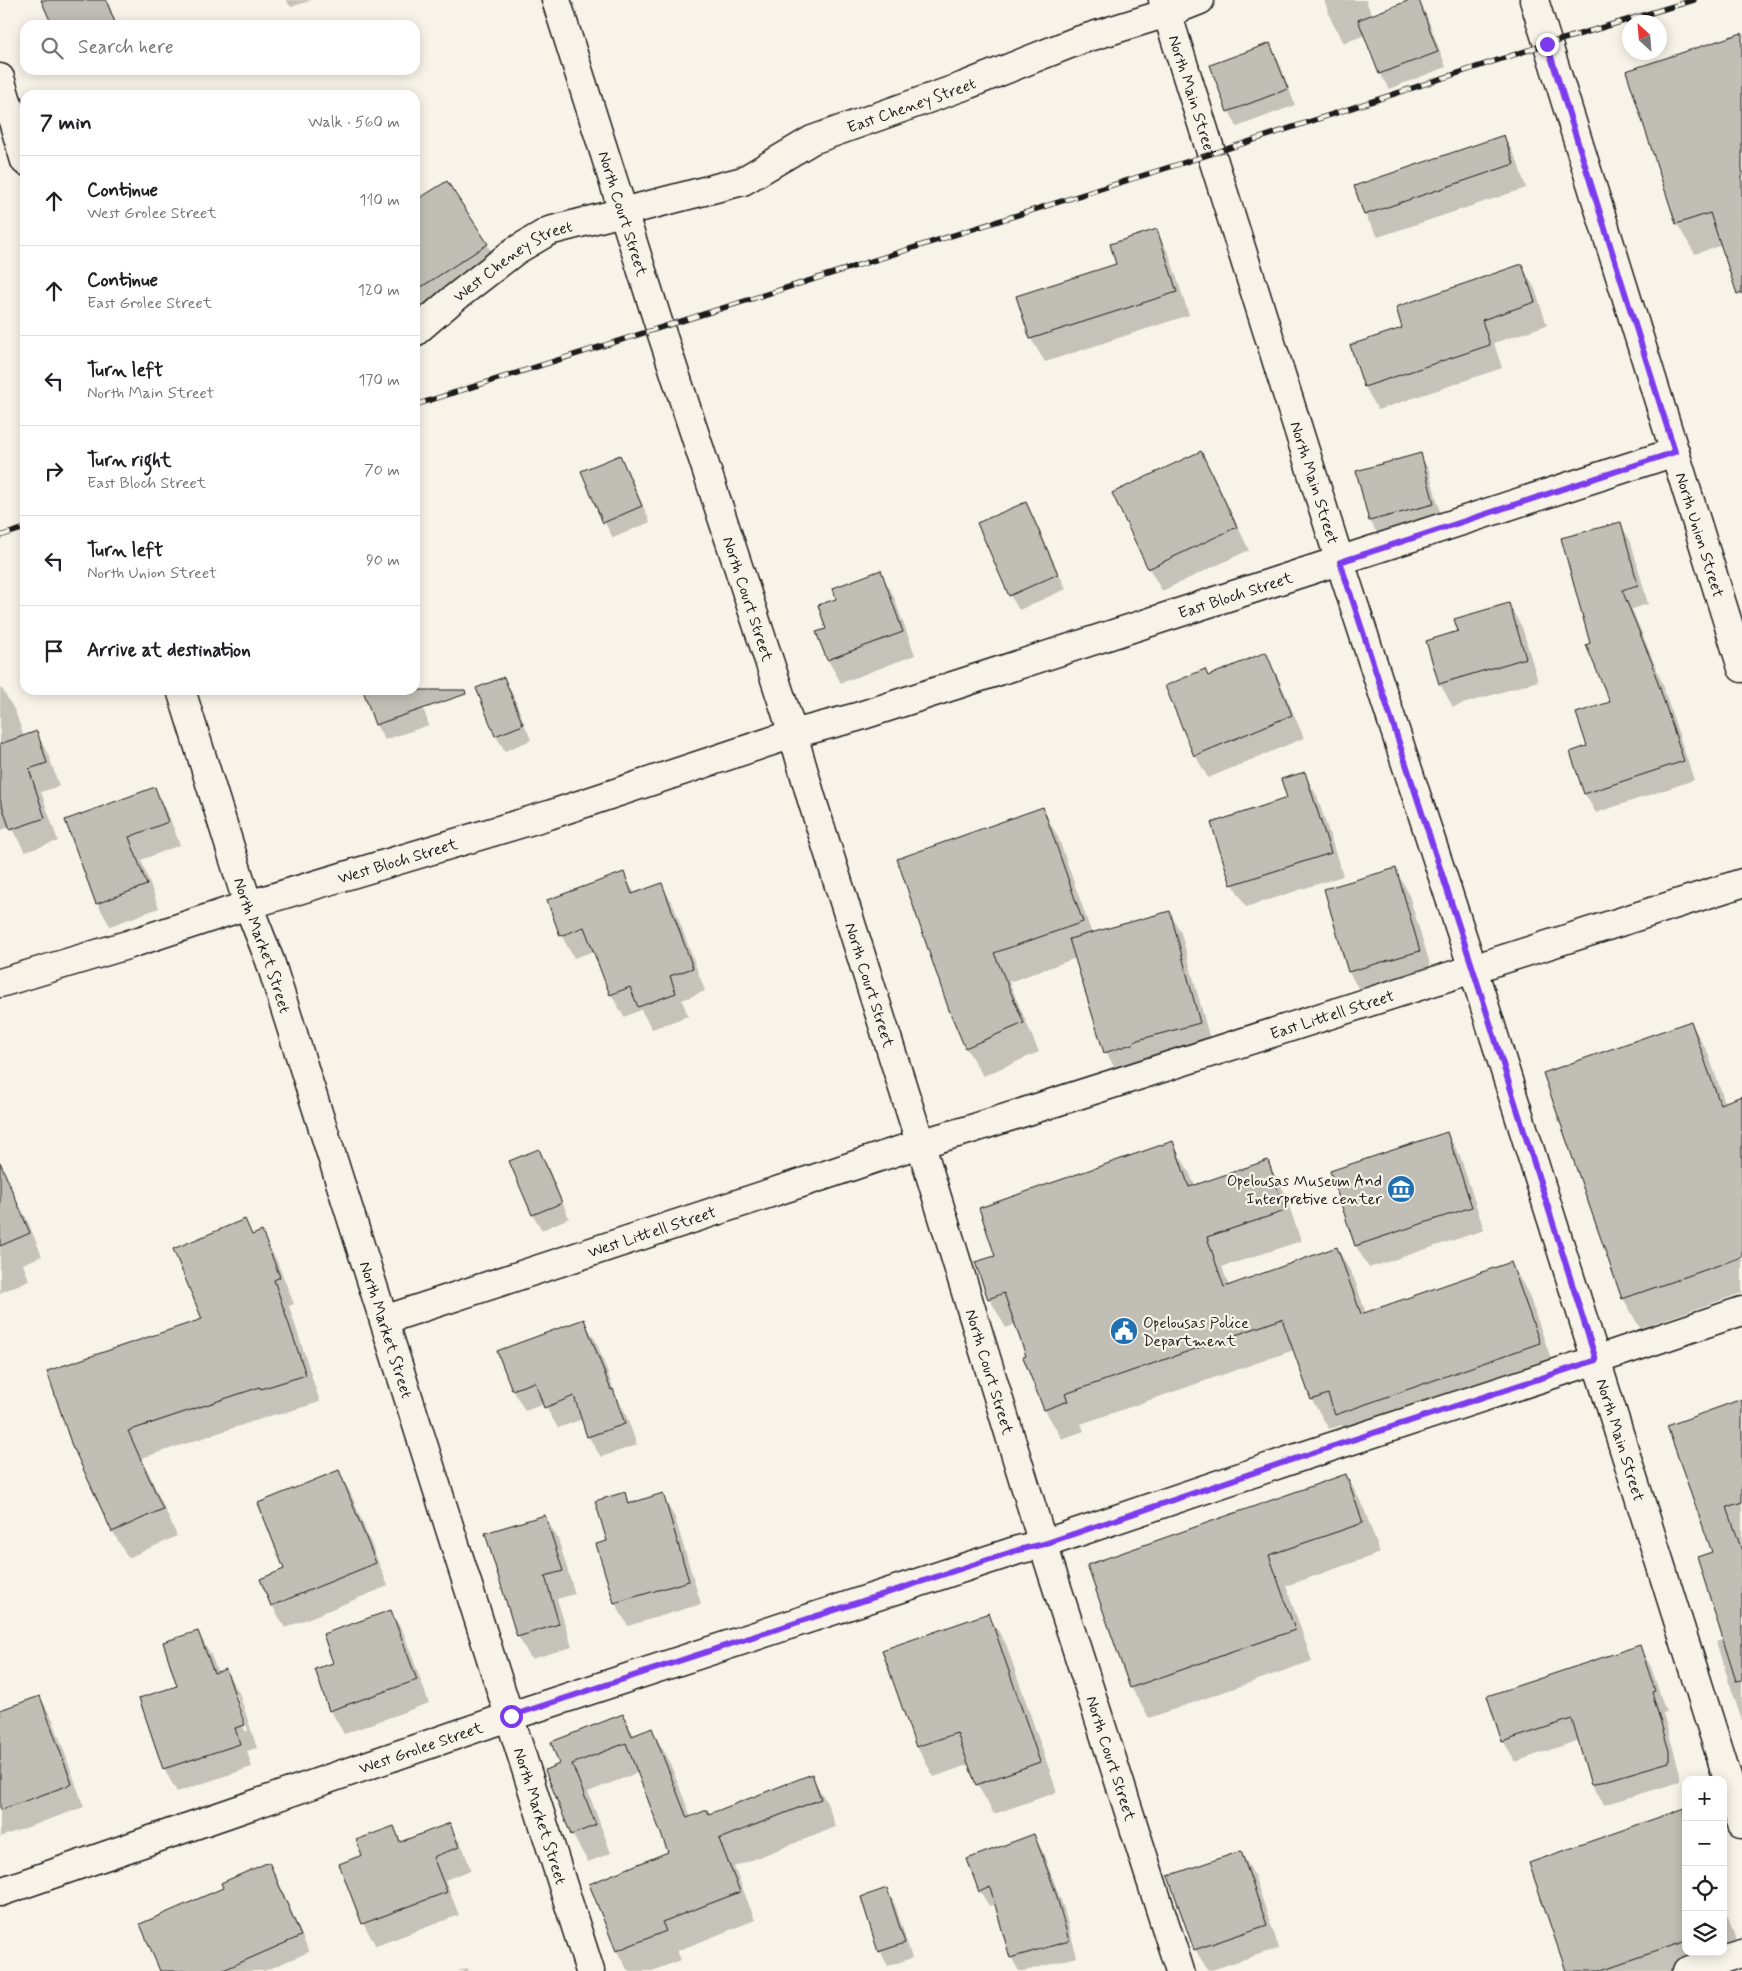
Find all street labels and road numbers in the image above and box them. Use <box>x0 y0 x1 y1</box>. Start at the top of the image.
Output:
street label: North Main Street <box>1163 33 1221 161</box>
street label: East Cheney Street <box>845 73 979 139</box>
street label: North Court Street <box>593 149 652 280</box>
street label: West Cheney Street <box>449 216 575 308</box>
street label: North Main Street <box>1284 419 1343 547</box>
street label: North Union Street <box>1670 470 1729 601</box>
street label: North Court Street <box>717 534 778 665</box>
street label: East Bloch Street <box>1176 567 1296 624</box>
street label: West Bloch Street <box>336 834 461 890</box>
street label: North Market Street <box>228 875 295 1016</box>
street label: North Court Street <box>839 920 899 1051</box>
street label: East Littell Street <box>1267 986 1397 1045</box>
street label: West Littell Street <box>585 1202 719 1263</box>
street label: North Market Street <box>354 1259 417 1401</box>
street label: North Court Street <box>960 1307 1018 1438</box>
street label: North Main Street <box>1591 1376 1649 1505</box>
street label: North Court Street <box>1080 1693 1140 1824</box>
street label: West Grolee Street <box>356 1717 487 1780</box>
street label: North Market Street <box>508 1745 571 1887</box>

